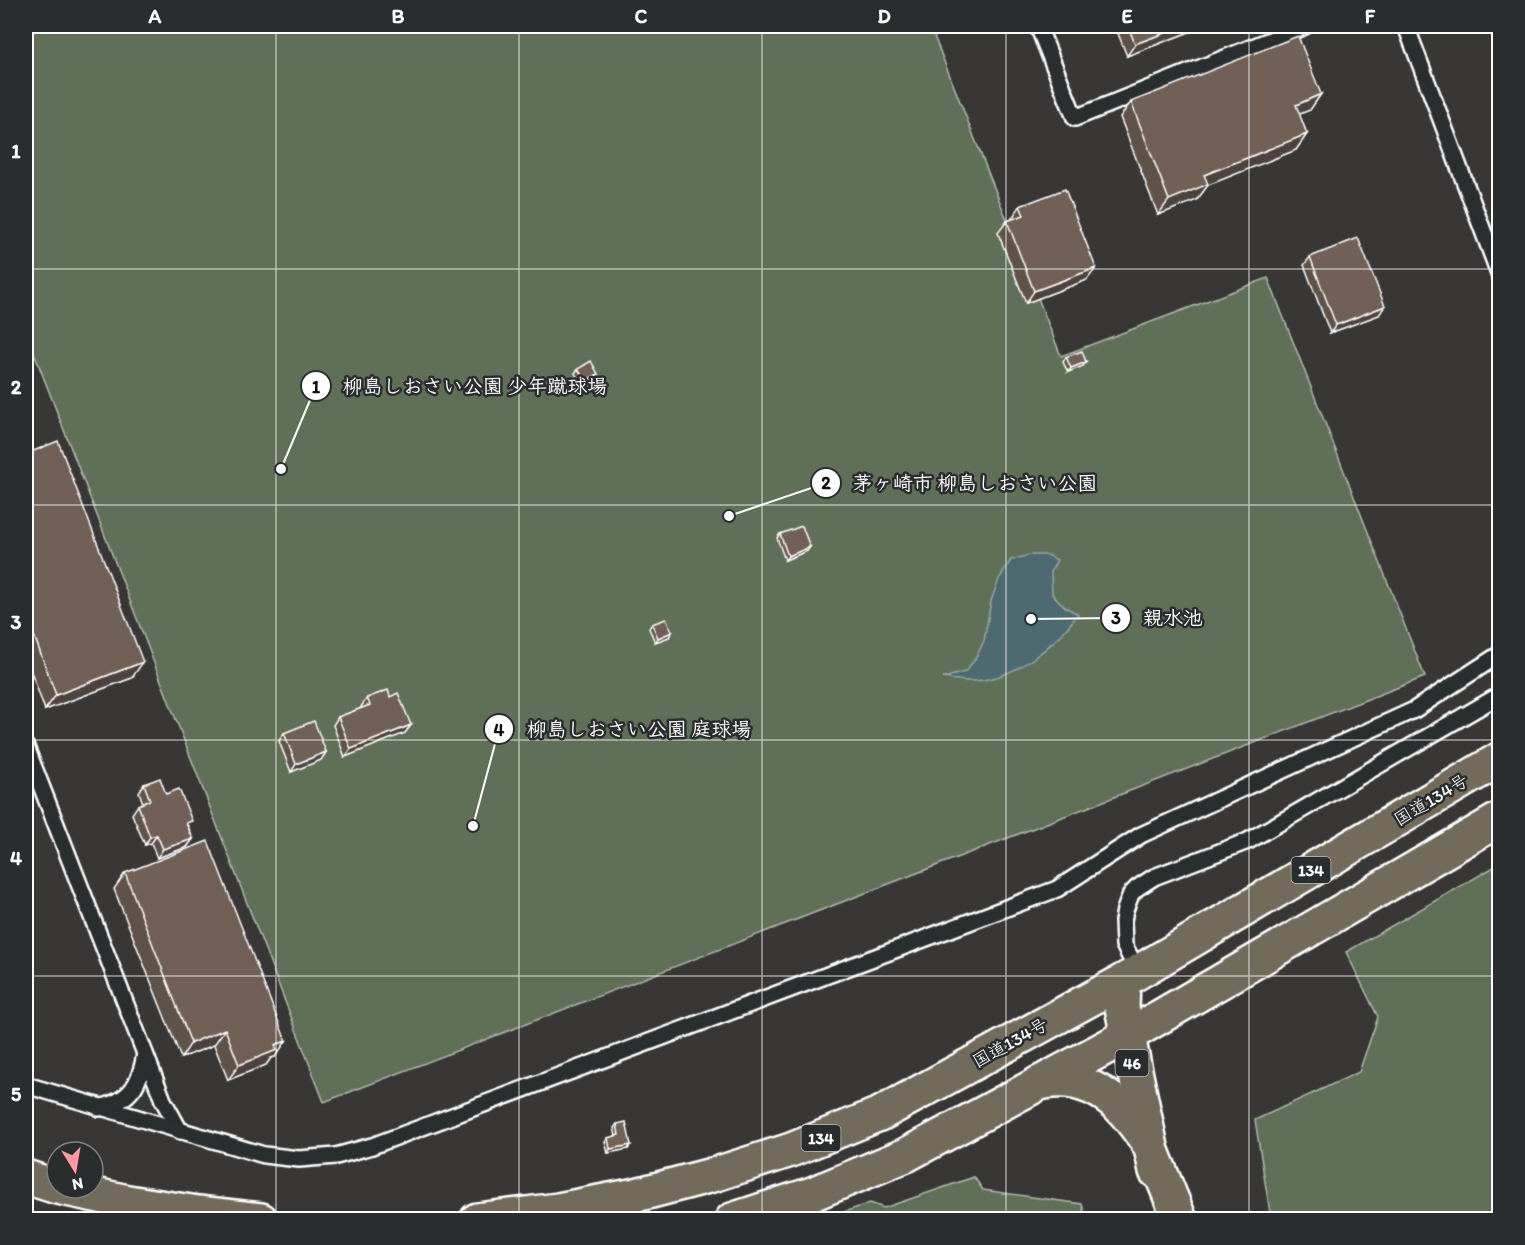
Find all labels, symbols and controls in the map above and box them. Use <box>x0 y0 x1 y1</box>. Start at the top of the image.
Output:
text: A <box>148 4 162 28</box>
text: B <box>392 4 405 28</box>
text: C <box>635 4 648 28</box>
text: D <box>877 4 891 28</box>
text: E <box>1121 4 1133 28</box>
text: F <box>1365 4 1376 28</box>
text: 1 <box>11 139 21 163</box>
callout: 柳島しおさい公園 少年蹴球場 <box>301 367 619 405</box>
text: 柳島しおさい公園 少年蹴球場 <box>343 374 607 398</box>
text: 2 <box>11 375 22 399</box>
text: 1 <box>312 376 321 398</box>
callout: 茅ヶ崎市 柳島しおさい公園 <box>811 464 1110 502</box>
text: 茅ヶ崎市 柳島しおさい公園 <box>853 471 1097 495</box>
text: 2 <box>821 472 831 494</box>
callout: 親水池 <box>1101 599 1215 637</box>
text: 親水池 <box>1143 606 1203 630</box>
text: 3 <box>1111 607 1121 629</box>
text: 3 <box>11 610 22 634</box>
callout: 柳島しおさい公園 庭球場 <box>484 710 763 748</box>
text: 柳島しおさい公園 庭球場 <box>527 717 751 741</box>
text: 4 <box>494 719 505 741</box>
street label: 国道134号 <box>1390 769 1472 831</box>
text: 4 <box>10 846 22 870</box>
road number: 134 <box>1292 857 1330 883</box>
street label: 国道134号 <box>968 1013 1052 1073</box>
road number: 46 <box>1116 1050 1148 1076</box>
text: 5 <box>11 1082 22 1106</box>
road number: 134 <box>802 1125 840 1151</box>
north arrow <box>45 1140 105 1200</box>
text: N <box>71 1174 85 1195</box>

